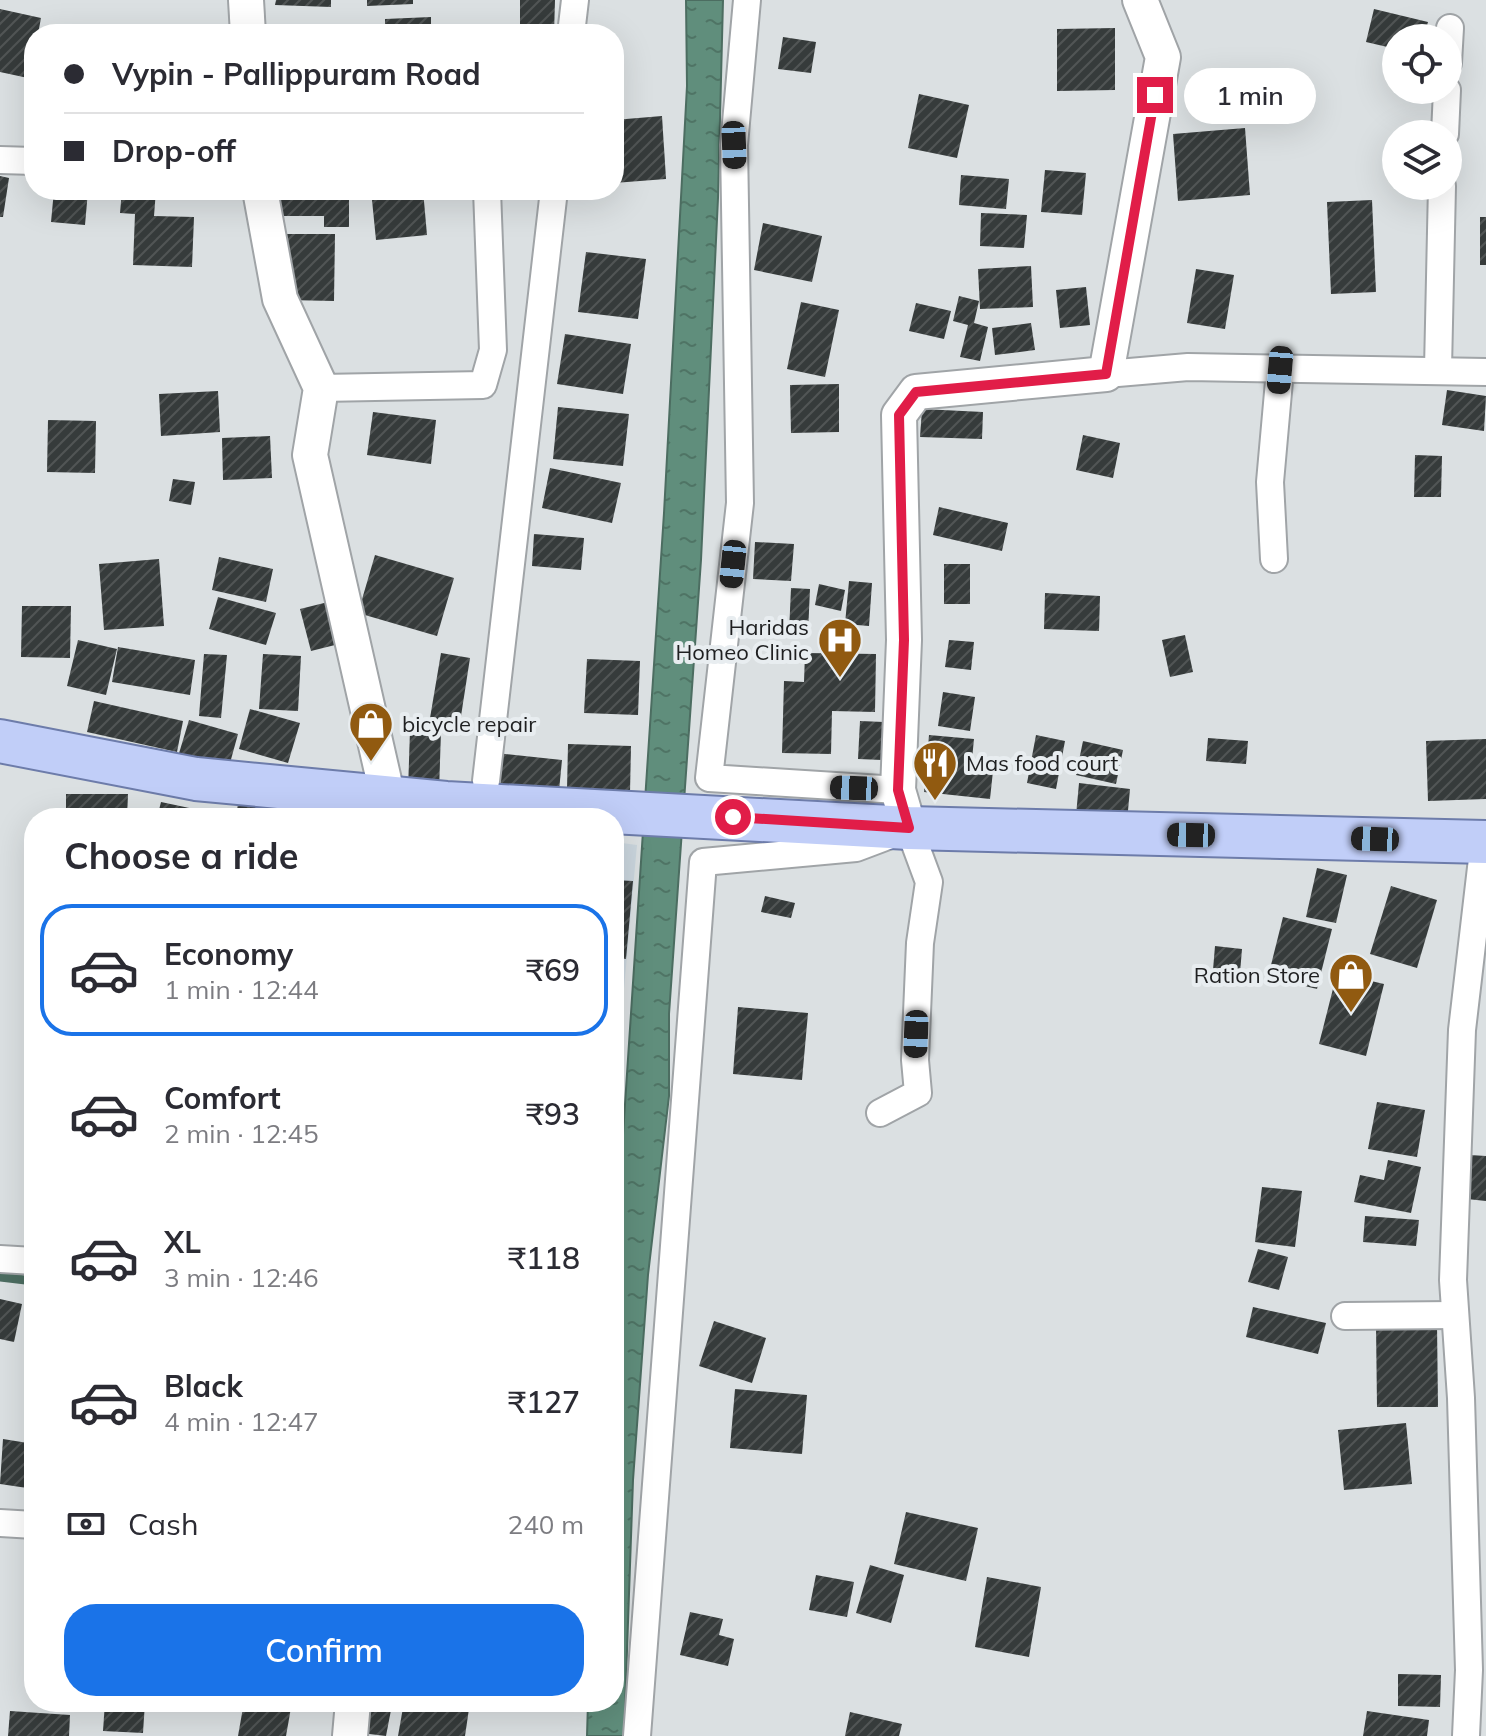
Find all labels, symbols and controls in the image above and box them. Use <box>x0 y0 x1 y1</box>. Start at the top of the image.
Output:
map controls <box>1382 24 1462 200</box>
button: locate <box>1382 24 1462 104</box>
text: Vypin - Pallippuram Road <box>112 55 481 93</box>
callout: 1 min <box>1183 67 1315 123</box>
route end <box>1137 77 1173 113</box>
text: 1 min <box>1216 79 1284 112</box>
button: layers <box>1382 120 1462 200</box>
car <box>721 121 747 169</box>
text: Drop-off <box>112 132 236 170</box>
car <box>1266 345 1294 395</box>
car <box>719 539 747 589</box>
place label: Haridas Homeo Clinic <box>675 613 809 666</box>
hospital icon: Haridas Homeo Clinic <box>816 616 864 679</box>
shop icon: bicycle repair <box>347 700 395 763</box>
place label: bicycle repair <box>402 710 536 738</box>
restaurant icon: Mas food court <box>911 739 959 802</box>
place label: Mas food court <box>966 749 1118 777</box>
car <box>830 775 878 801</box>
route start <box>715 799 751 835</box>
car <box>1167 823 1215 847</box>
car <box>1351 826 1399 852</box>
text: Choose a ride <box>64 833 298 878</box>
icon: car <box>68 934 140 1006</box>
text: Economy <box>164 935 293 973</box>
text: ₹69 <box>526 951 580 989</box>
shop icon: Ration Store <box>1327 951 1375 1014</box>
place label: Ration Store <box>1194 961 1320 989</box>
text: 1 min · 12:44 <box>164 973 319 1006</box>
car <box>903 1010 929 1058</box>
icon: car <box>68 1078 140 1150</box>
text: Comfort <box>164 1079 281 1117</box>
text: ₹93 <box>526 1095 580 1133</box>
text: 2 min · 12:45 <box>164 1117 319 1150</box>
icon: car <box>68 1222 140 1294</box>
text: XL <box>164 1223 201 1261</box>
text: ₹118 <box>508 1239 580 1277</box>
text: 3 min · 12:46 <box>164 1261 319 1294</box>
icon: car <box>68 1366 140 1438</box>
text: Black <box>164 1367 243 1405</box>
text: ₹127 <box>508 1383 580 1421</box>
text: 4 min · 12:47 <box>164 1405 319 1438</box>
icon: cash <box>64 1502 108 1546</box>
text: Cash <box>128 1505 199 1543</box>
text: 240 m <box>508 1508 584 1541</box>
button: Confirm <box>64 1604 584 1696</box>

